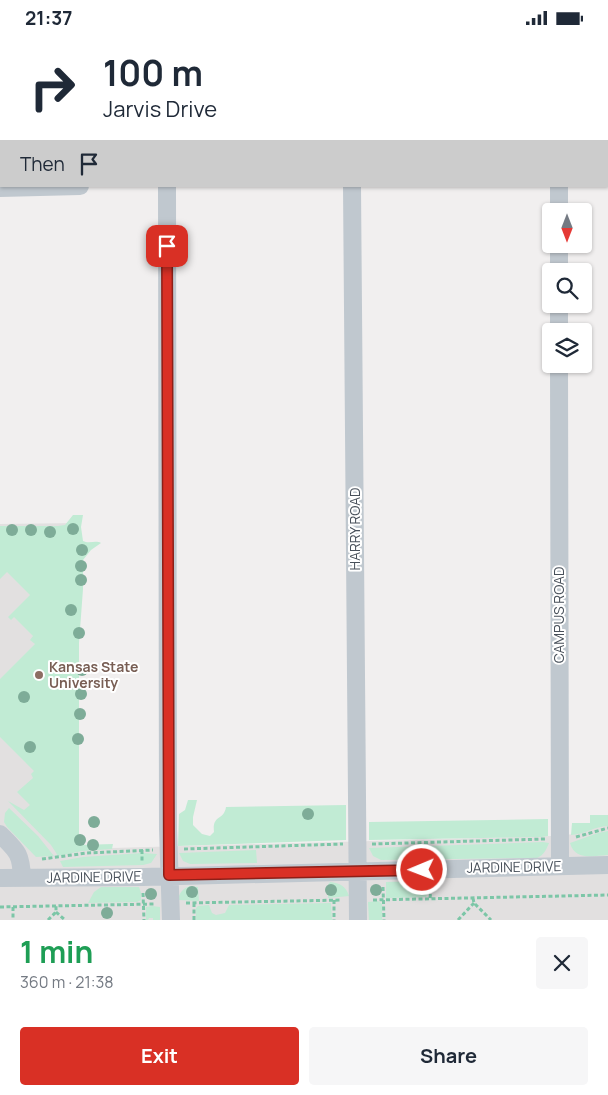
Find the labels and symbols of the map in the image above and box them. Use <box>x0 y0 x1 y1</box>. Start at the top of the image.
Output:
north arrow <box>542 203 592 253</box>
pin <box>146 225 188 267</box>
street label: HARRY ROAD <box>345 488 364 570</box>
street label: CAMPUS ROAD <box>549 567 568 663</box>
place label: Kansas State University <box>49 657 138 692</box>
marker: Kansas State University <box>33 669 45 681</box>
position arrow <box>395 843 447 895</box>
street label: JARDINE DRIVE <box>466 856 562 877</box>
street label: JARDINE DRIVE <box>46 866 142 887</box>

